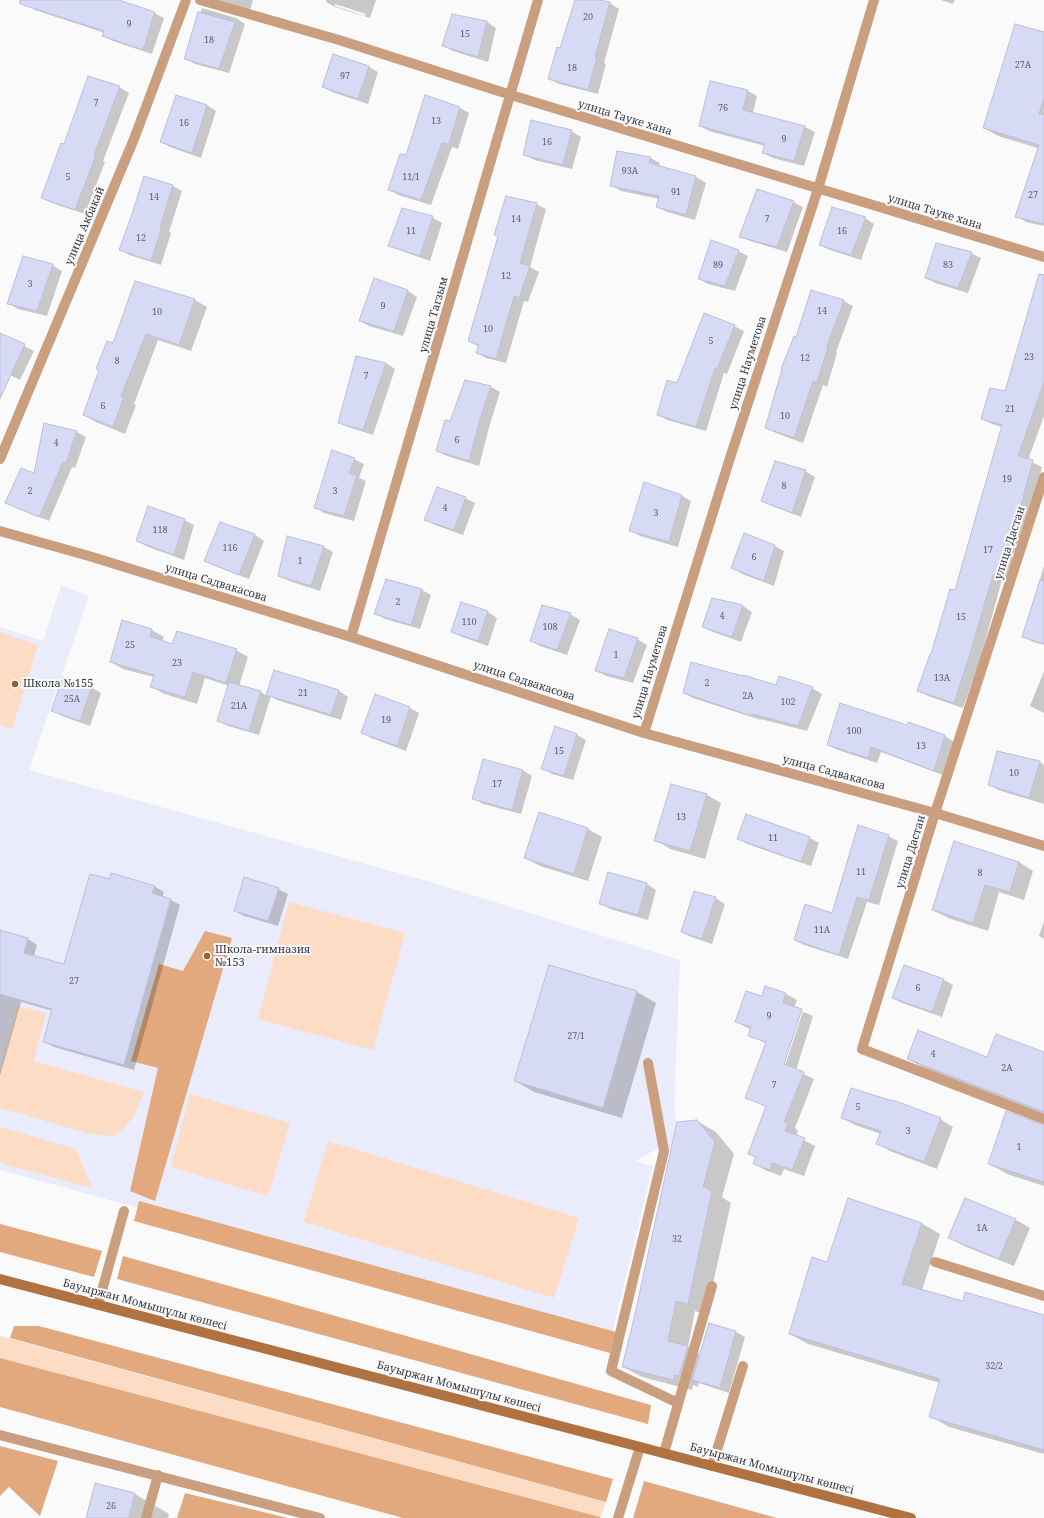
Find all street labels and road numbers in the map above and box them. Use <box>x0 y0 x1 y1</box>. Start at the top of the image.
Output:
street label: улица Тауке хана <box>576 97 674 139</box>
street label: улица Акбакай <box>63 185 107 267</box>
street label: улица Тауке хана <box>886 191 984 233</box>
street label: улица Тагзым <box>417 275 451 355</box>
street label: улица Науметова <box>727 315 769 411</box>
street label: улица Дастан <box>992 505 1028 581</box>
street label: улица Садвакасова <box>163 561 269 605</box>
street label: улица Науметова <box>629 623 671 721</box>
street label: улица Садвакасова <box>472 658 576 704</box>
street label: улица Садвакасова <box>781 753 887 793</box>
street label: улица Дастан <box>894 814 928 890</box>
street label: Бауыржан Момышұлы көшесі <box>61 1277 229 1333</box>
street label: Бауыржан Момышұлы көшесі <box>375 1359 543 1415</box>
street label: Бауыржан Момышұлы көшесі <box>688 1441 856 1497</box>

